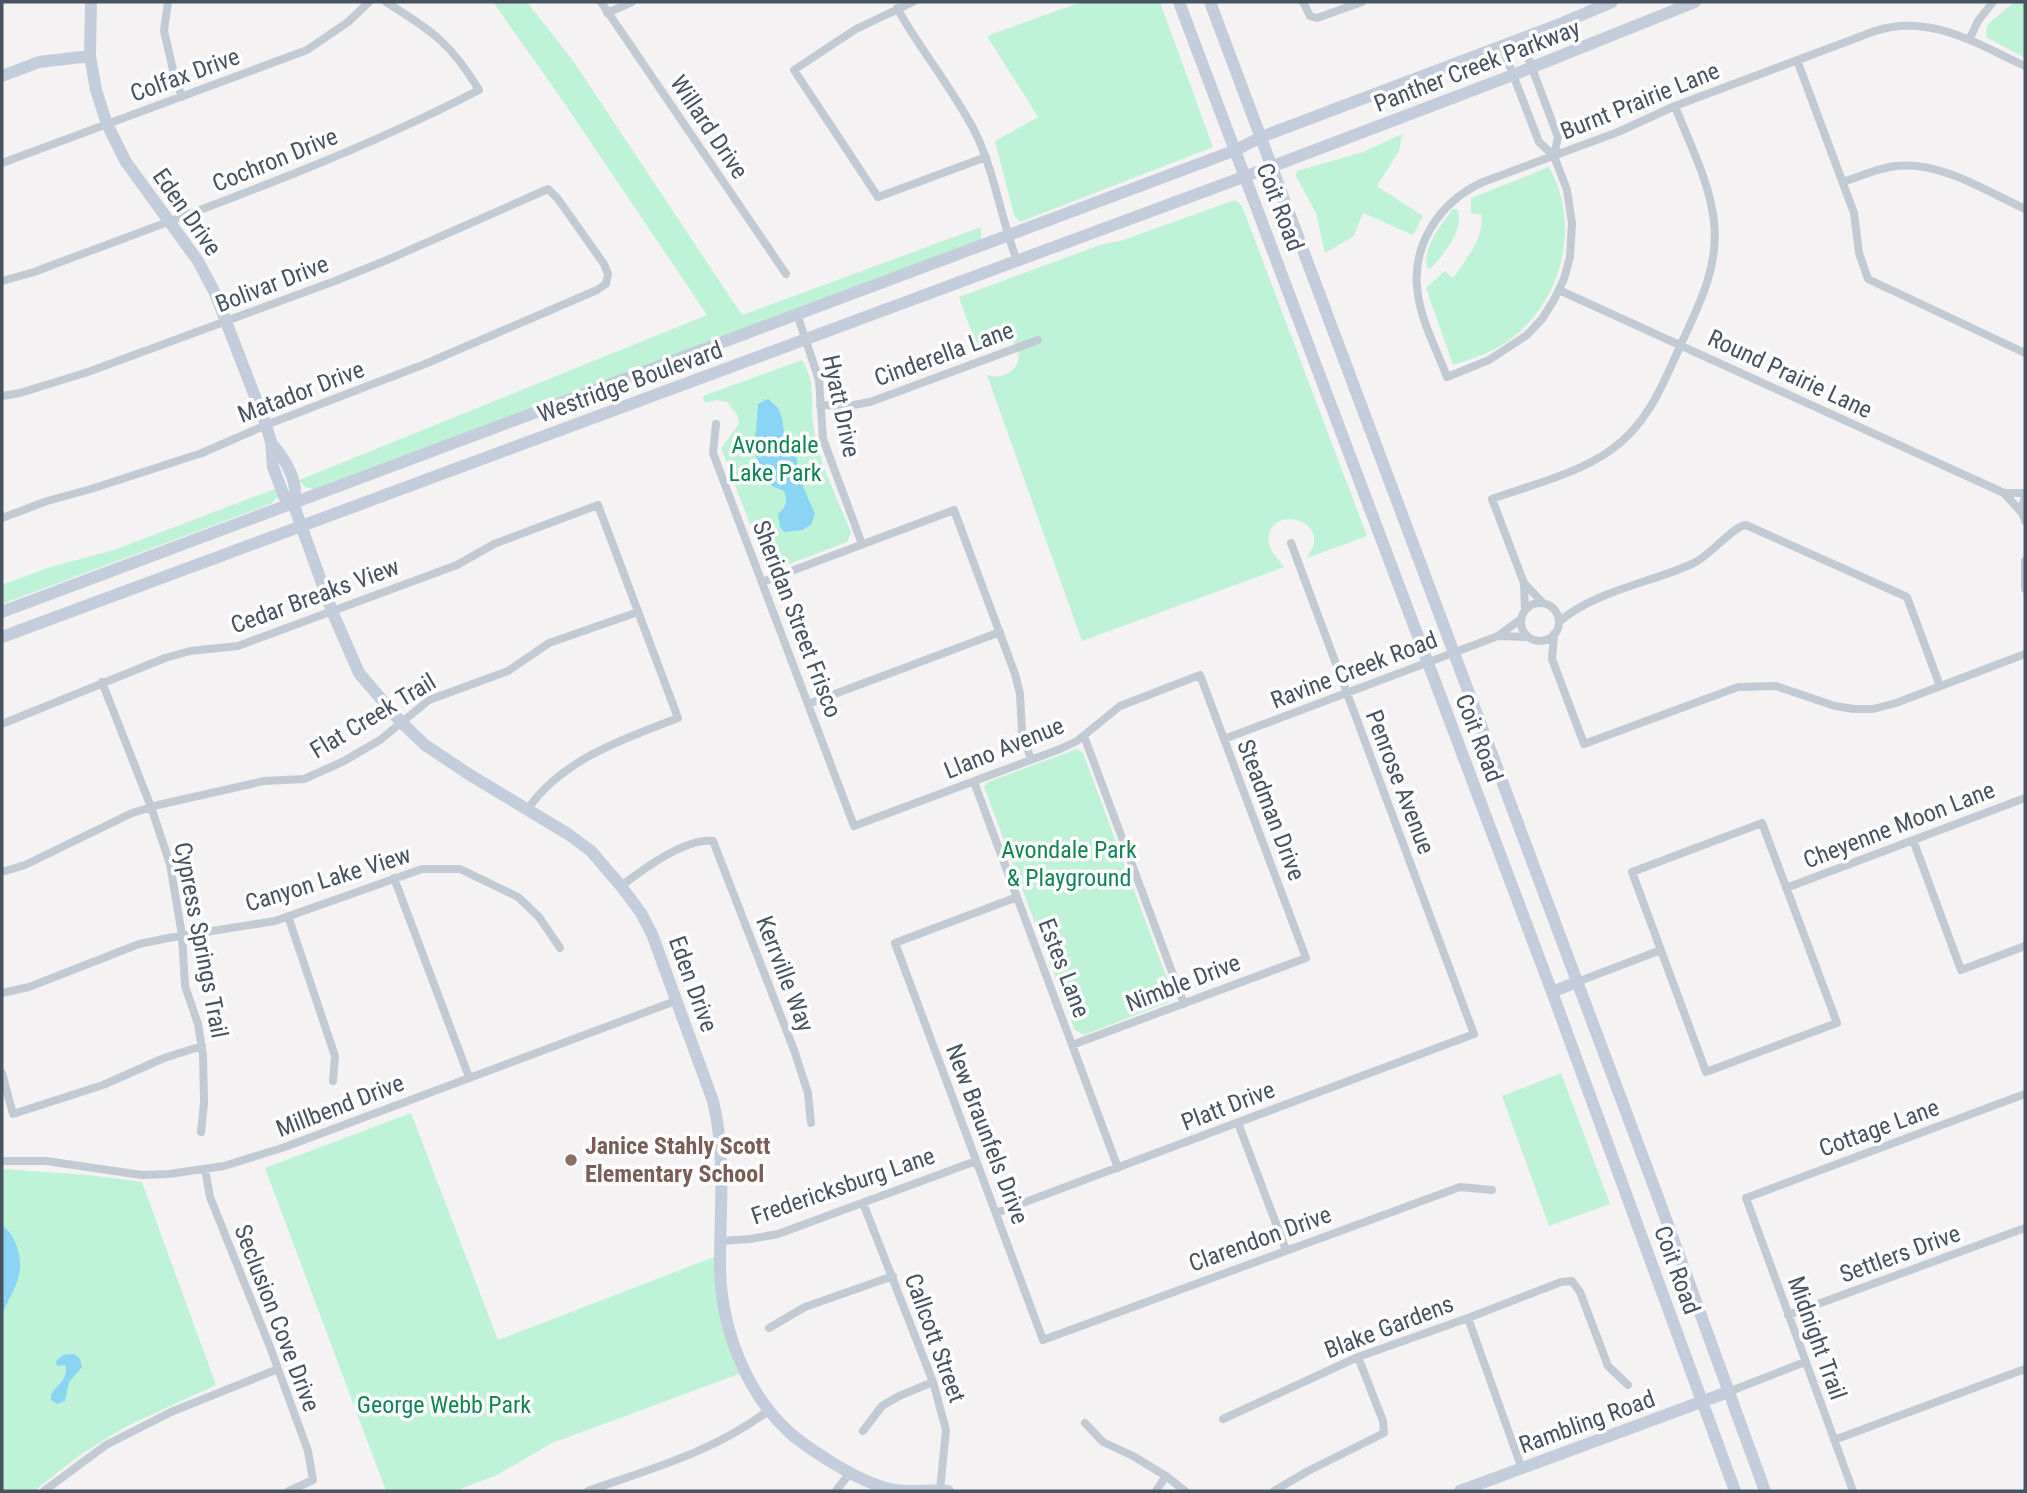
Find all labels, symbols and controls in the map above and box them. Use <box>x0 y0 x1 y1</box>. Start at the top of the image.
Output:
street label: Panther Creek Parkway <box>1370 14 1584 118</box>
street label: Colfax Drive <box>127 42 243 108</box>
street label: Burnt Prairie Lane <box>1557 56 1723 146</box>
street label: Willard Drive <box>664 70 754 184</box>
street label: Cochron Drive <box>208 122 342 198</box>
street label: Coit Road <box>1250 159 1310 255</box>
street label: Eden Drive <box>147 163 227 261</box>
street label: Bolivar Drive <box>212 250 332 318</box>
street label: Cinderella Lane <box>871 316 1017 392</box>
street label: Round Prairie Lane <box>1703 324 1877 424</box>
street label: Westridge Boulevard <box>534 336 726 428</box>
street label: Hyatt Drive <box>817 352 865 460</box>
street label: Matador Drive <box>234 355 368 429</box>
park label: Avondale Lake Park <box>728 431 822 487</box>
street label: Sheridan Street Frisco <box>747 517 847 721</box>
street label: Cedar Breaks View <box>227 553 403 639</box>
street label: Ravine Creek Road <box>1267 625 1441 715</box>
street label: Flat Creek Trail <box>305 668 441 764</box>
street label: Coit Road <box>1449 690 1509 786</box>
street label: Penrose Avenue <box>1360 706 1440 858</box>
street label: Llano Avenue <box>940 711 1068 785</box>
street label: Steadman Drive <box>1231 736 1311 884</box>
street label: Cheyenne Moon Lane <box>1799 776 1999 874</box>
park label: Avondale Park & Playground <box>1001 836 1137 892</box>
street label: Cypress Springs Trail <box>168 840 234 1040</box>
street label: Canyon Lake View <box>242 840 414 918</box>
street label: Kerrville Way <box>750 912 820 1036</box>
street label: Estes Lane <box>1032 915 1096 1021</box>
street label: Eden Drive <box>663 932 723 1036</box>
street label: Nimble Drive <box>1122 948 1244 1018</box>
street label: New Braunfels Drive <box>940 1040 1034 1228</box>
street label: Millbend Drive <box>272 1069 408 1143</box>
street label: Platt Drive <box>1177 1075 1279 1137</box>
street label: Cottage Lane <box>1815 1093 1943 1163</box>
place label: Janice Stahly Scott Elementary School <box>585 1132 770 1188</box>
street label: Fredericksburg Lane <box>748 1141 938 1231</box>
marker: Janice Stahly Scott Elementary School <box>563 1152 579 1168</box>
street label: Clarendon Drive <box>1185 1200 1335 1278</box>
street label: Settlers Drive <box>1836 1219 1964 1289</box>
street label: Seclusion Cove Drive <box>228 1221 326 1415</box>
street label: Coit Road <box>1648 1222 1706 1318</box>
street label: Callcott Street <box>899 1270 971 1406</box>
street label: Midnight Trail <box>1782 1272 1852 1404</box>
street label: Blake Gardens <box>1321 1290 1457 1364</box>
street label: Rambling Road <box>1515 1385 1659 1459</box>
park label: George Webb Park <box>357 1391 531 1419</box>

